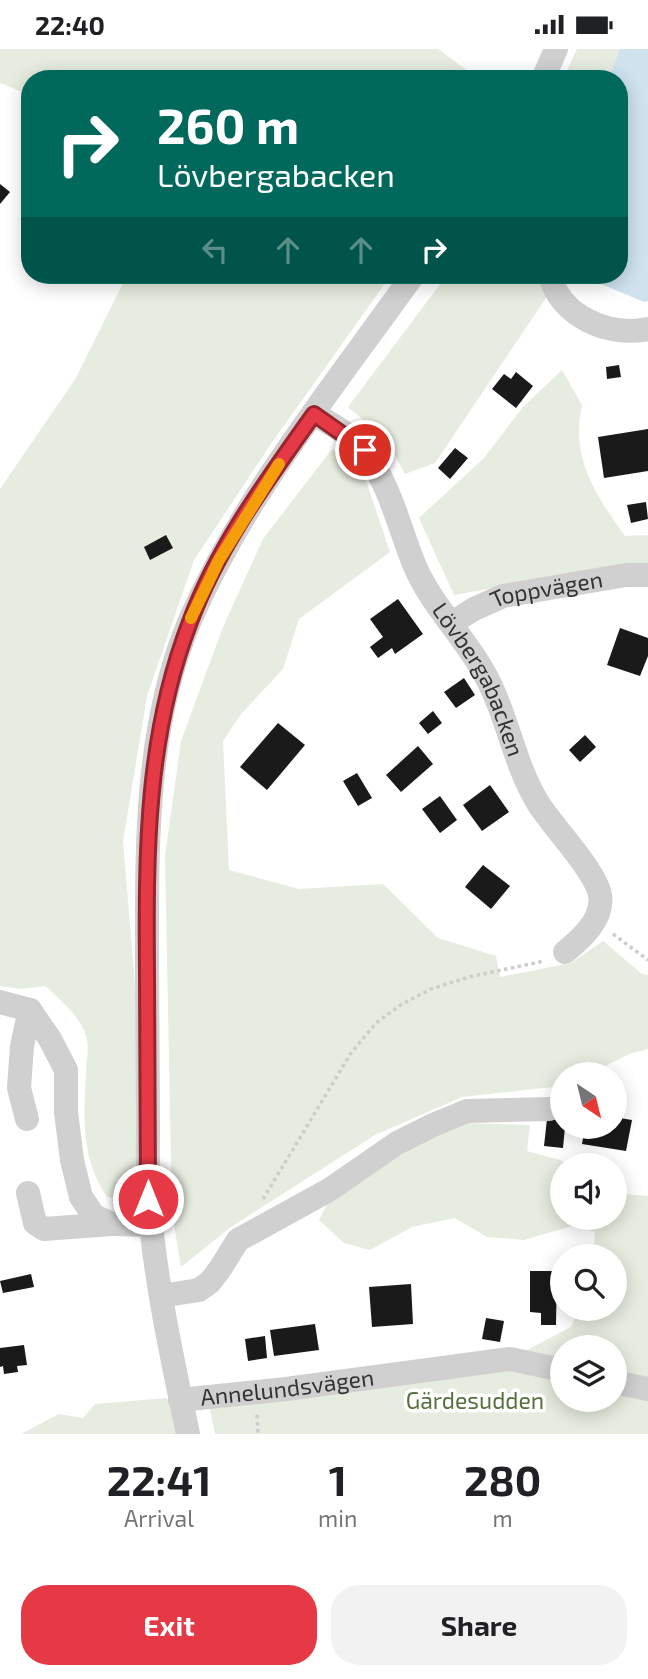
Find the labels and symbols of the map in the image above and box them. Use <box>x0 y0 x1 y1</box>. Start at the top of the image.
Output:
pin <box>335 420 395 480</box>
street label: Toppvägen <box>485 564 605 613</box>
street label: Lövbergabacken <box>427 597 531 760</box>
north arrow <box>550 1062 626 1139</box>
position arrow <box>111 1162 185 1236</box>
street label: Annelundsvägen <box>199 1362 376 1411</box>
park label: Gärdesudden <box>406 1386 544 1414</box>

